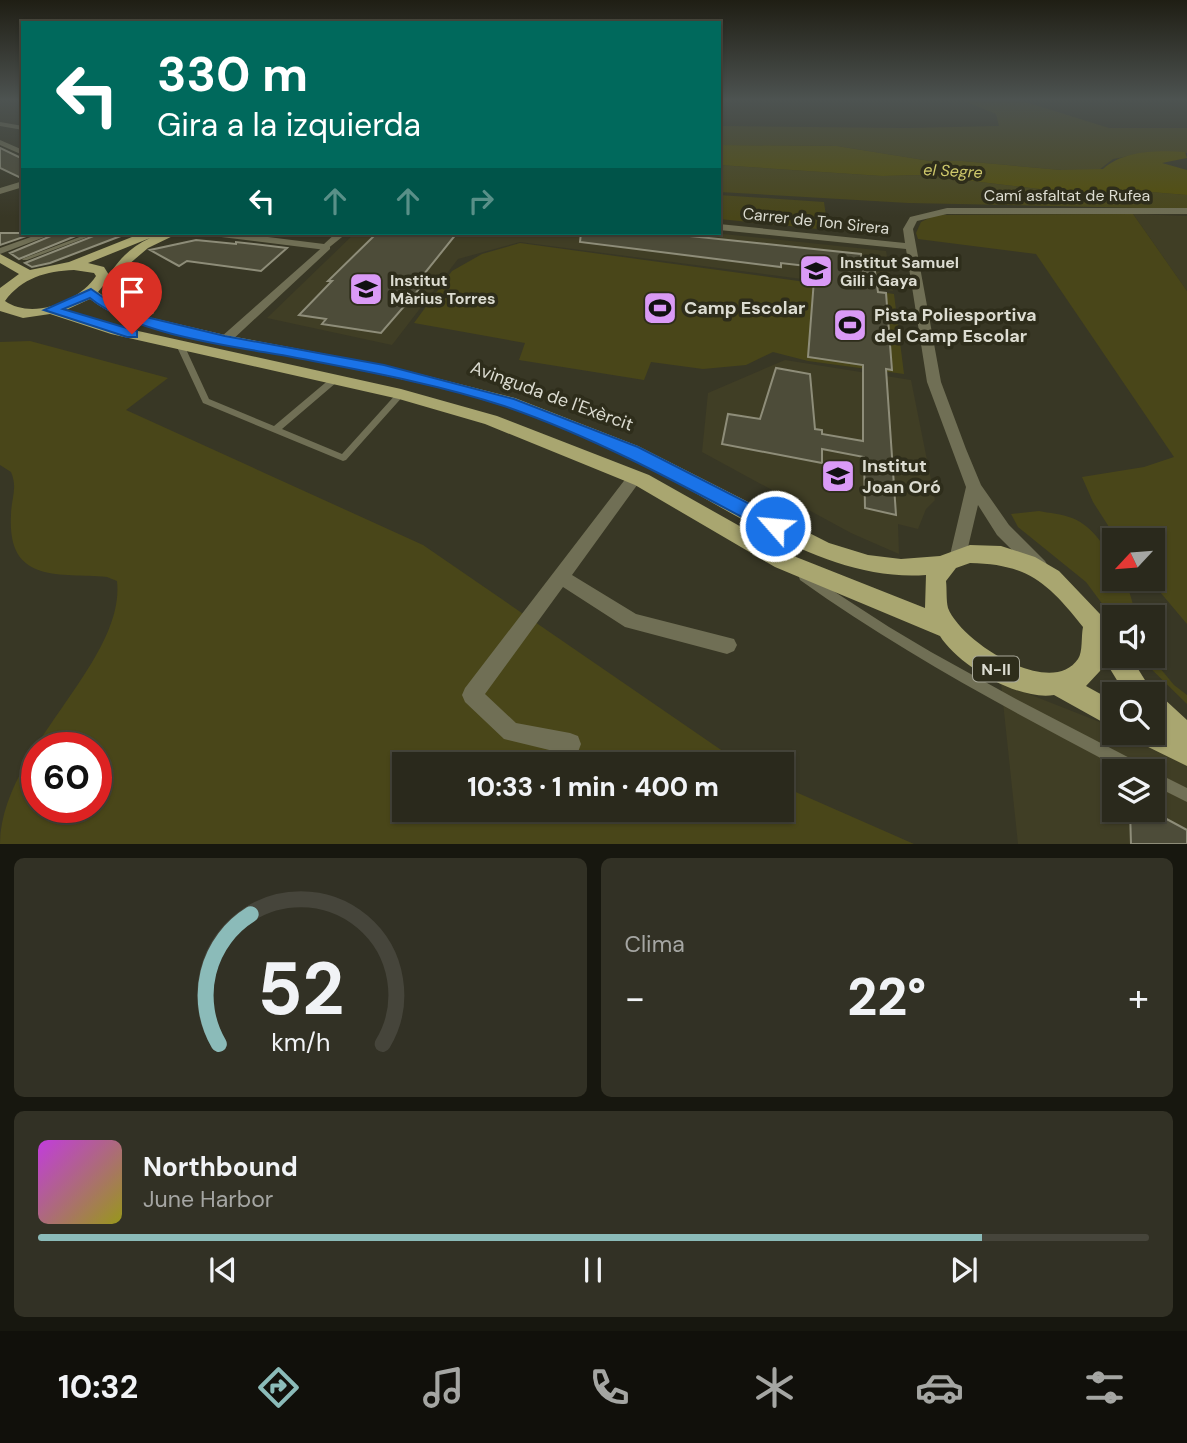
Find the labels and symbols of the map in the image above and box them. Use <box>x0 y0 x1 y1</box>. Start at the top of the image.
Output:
water label: el Segre <box>923 159 983 183</box>
street label: Camí asfaltat de Rufea <box>984 185 1150 206</box>
street label: Carrer de Ton Sirera <box>742 203 890 239</box>
school or university icon: Institut Samuel Gili i Gaya <box>797 252 835 290</box>
place label: Institut Samuel Gili i Gaya <box>840 252 959 291</box>
pin <box>102 262 162 334</box>
school or university icon: Institut Màrius Torres <box>347 270 385 308</box>
place label: Institut Màrius Torres <box>390 270 496 309</box>
sports icon: Camp Escolar <box>641 289 679 327</box>
place label: Camp Escolar <box>684 296 805 320</box>
place label: Pista Poliesportiva del Camp Escolar <box>874 303 1037 348</box>
sports icon: Pista Poliesportiva del Camp Escolar <box>831 306 869 344</box>
street label: Avinguda de l'Exèrcit <box>467 355 637 437</box>
place label: Institut Joan Oró <box>862 454 941 499</box>
school or university icon: Institut Joan Oró <box>819 457 857 495</box>
position arrow <box>738 489 812 563</box>
north arrow <box>1102 528 1166 592</box>
road number: N-II <box>973 656 1019 682</box>
speed limit sign: 60 <box>21 732 112 823</box>

